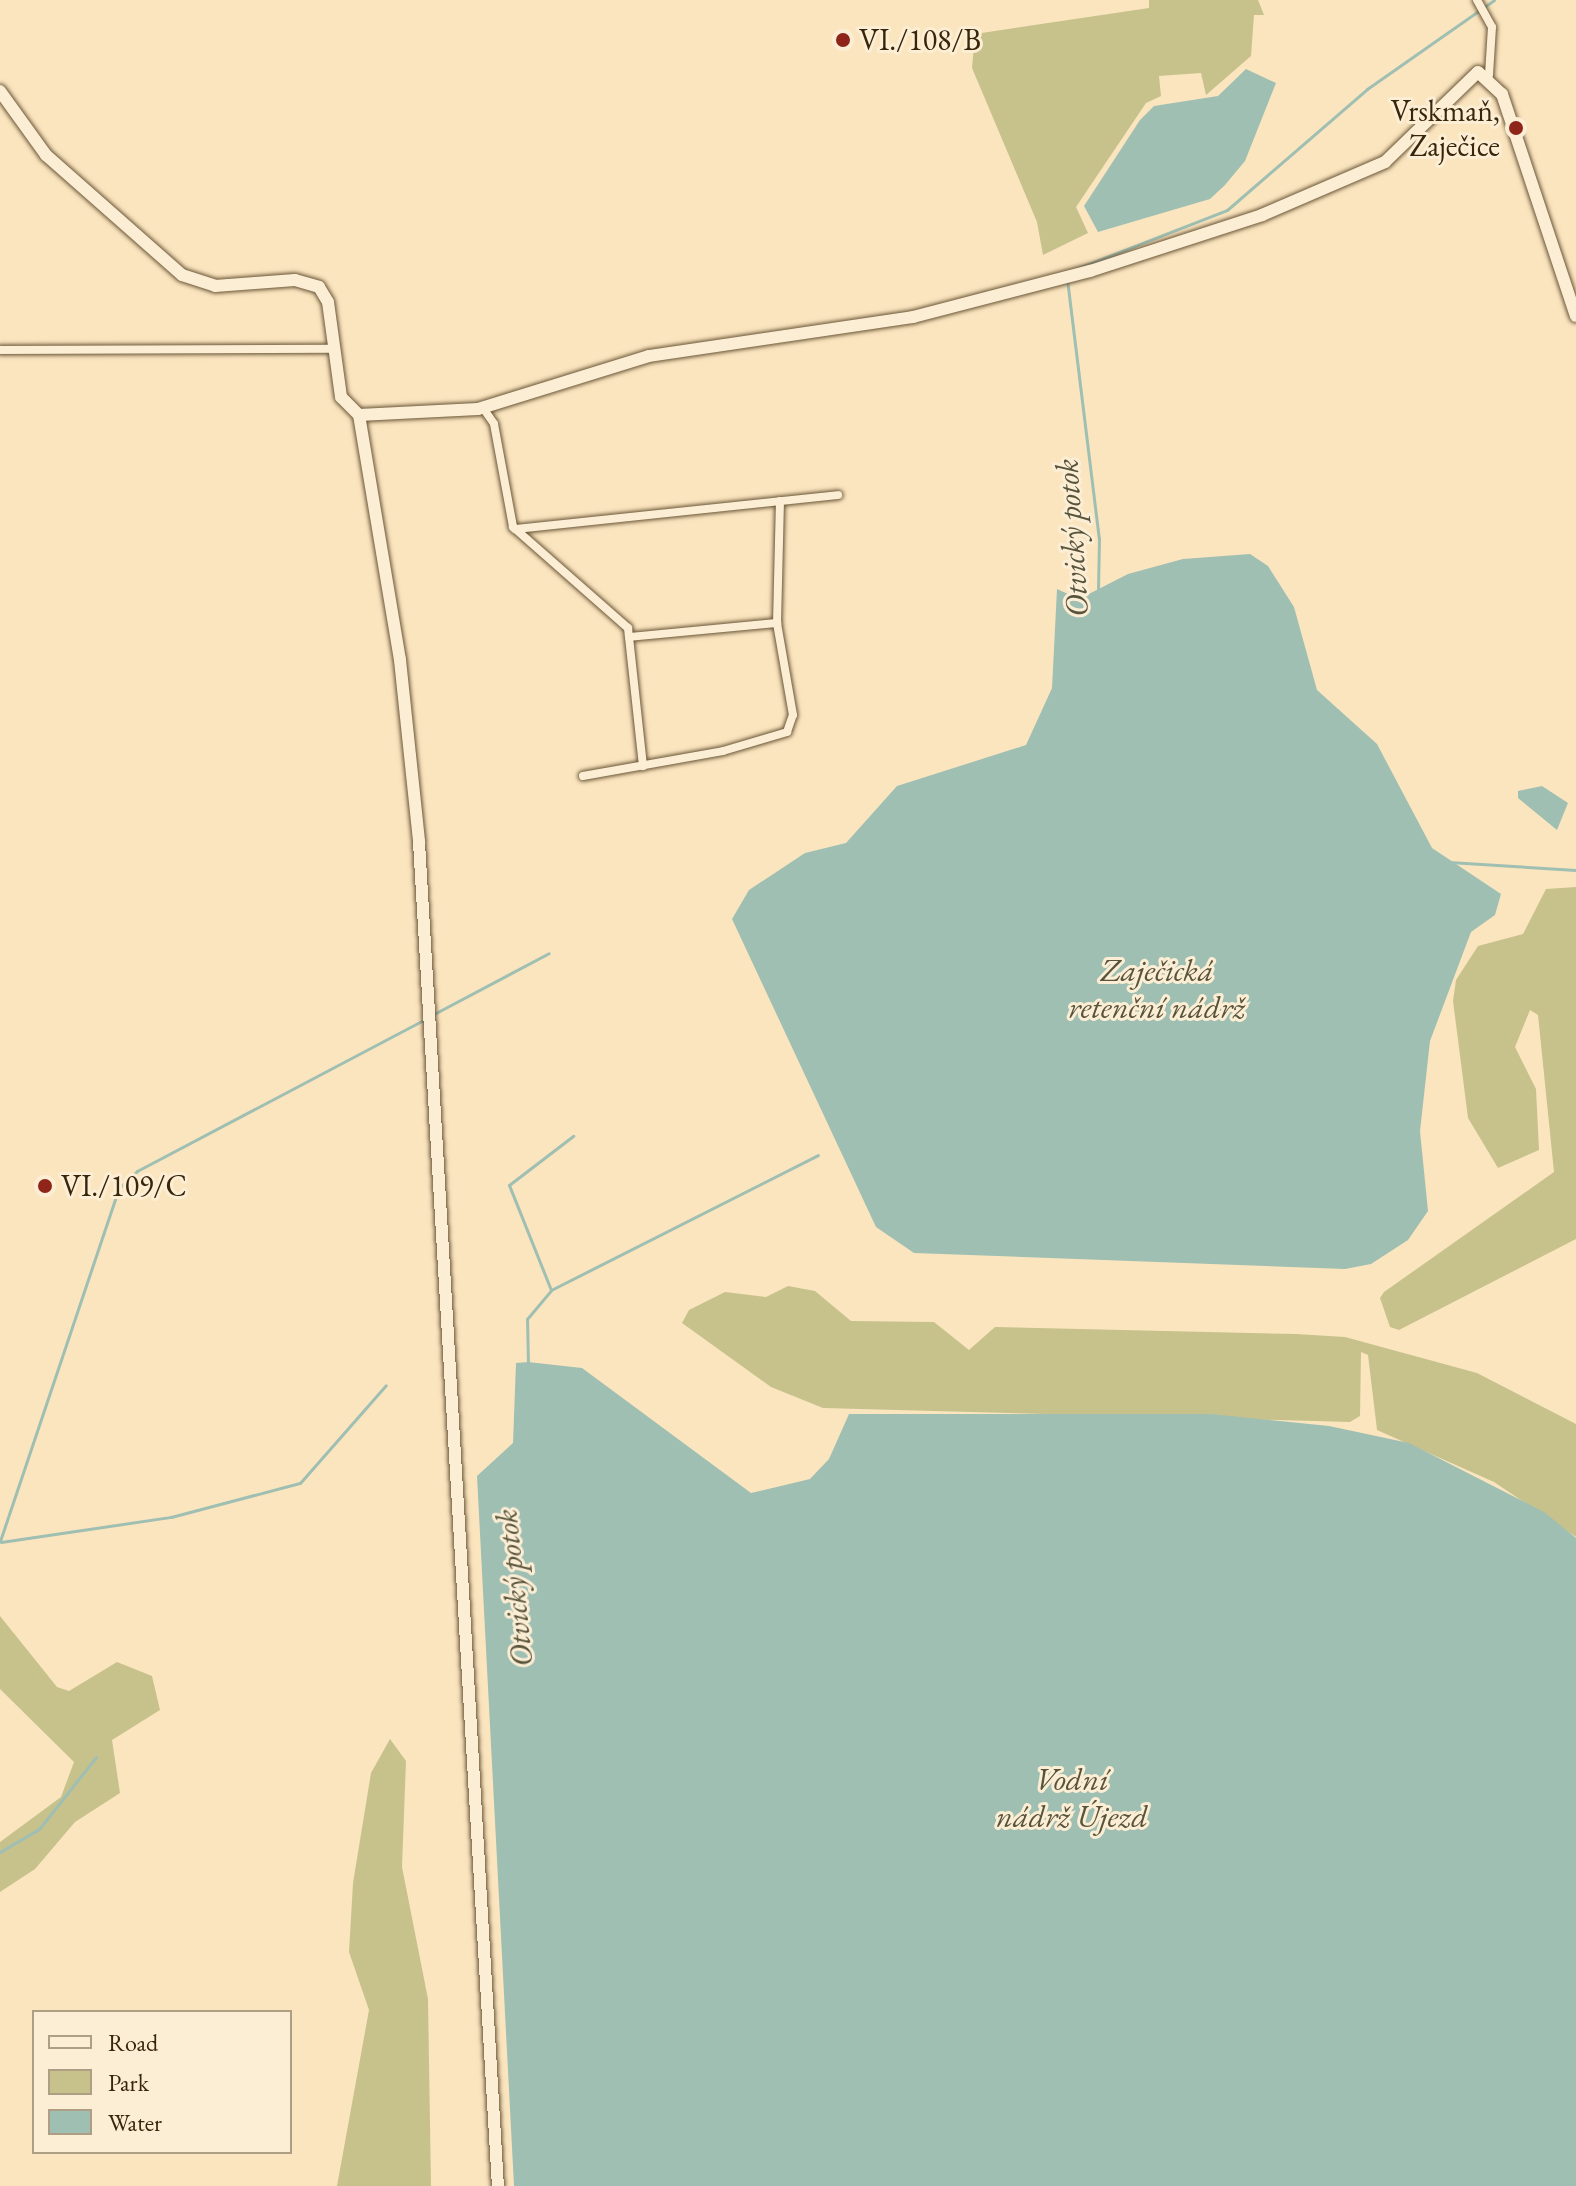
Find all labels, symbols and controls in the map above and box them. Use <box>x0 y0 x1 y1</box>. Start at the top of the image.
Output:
place label: VI./108/B <box>859 22 981 58</box>
marker: VI./108/B <box>834 31 852 49</box>
place label: Vrskmaň, Zaječice <box>1391 93 1500 164</box>
marker: Vrskmaň, Zaječice <box>1507 119 1525 137</box>
water label: Otvický potok <box>1047 458 1097 618</box>
water label: Zaječická retenční nádrž <box>1068 952 1246 1027</box>
place label: VI./109/C <box>61 1168 187 1204</box>
marker: VI./109/C <box>36 1177 54 1195</box>
water label: Otvický potok <box>487 1507 541 1669</box>
water label: Vodní nádrž Újezd <box>996 1761 1148 1836</box>
legend <box>32 2010 292 2154</box>
text: Road <box>108 2027 158 2058</box>
text: Park <box>108 2067 149 2098</box>
text: Water <box>108 2107 162 2138</box>

